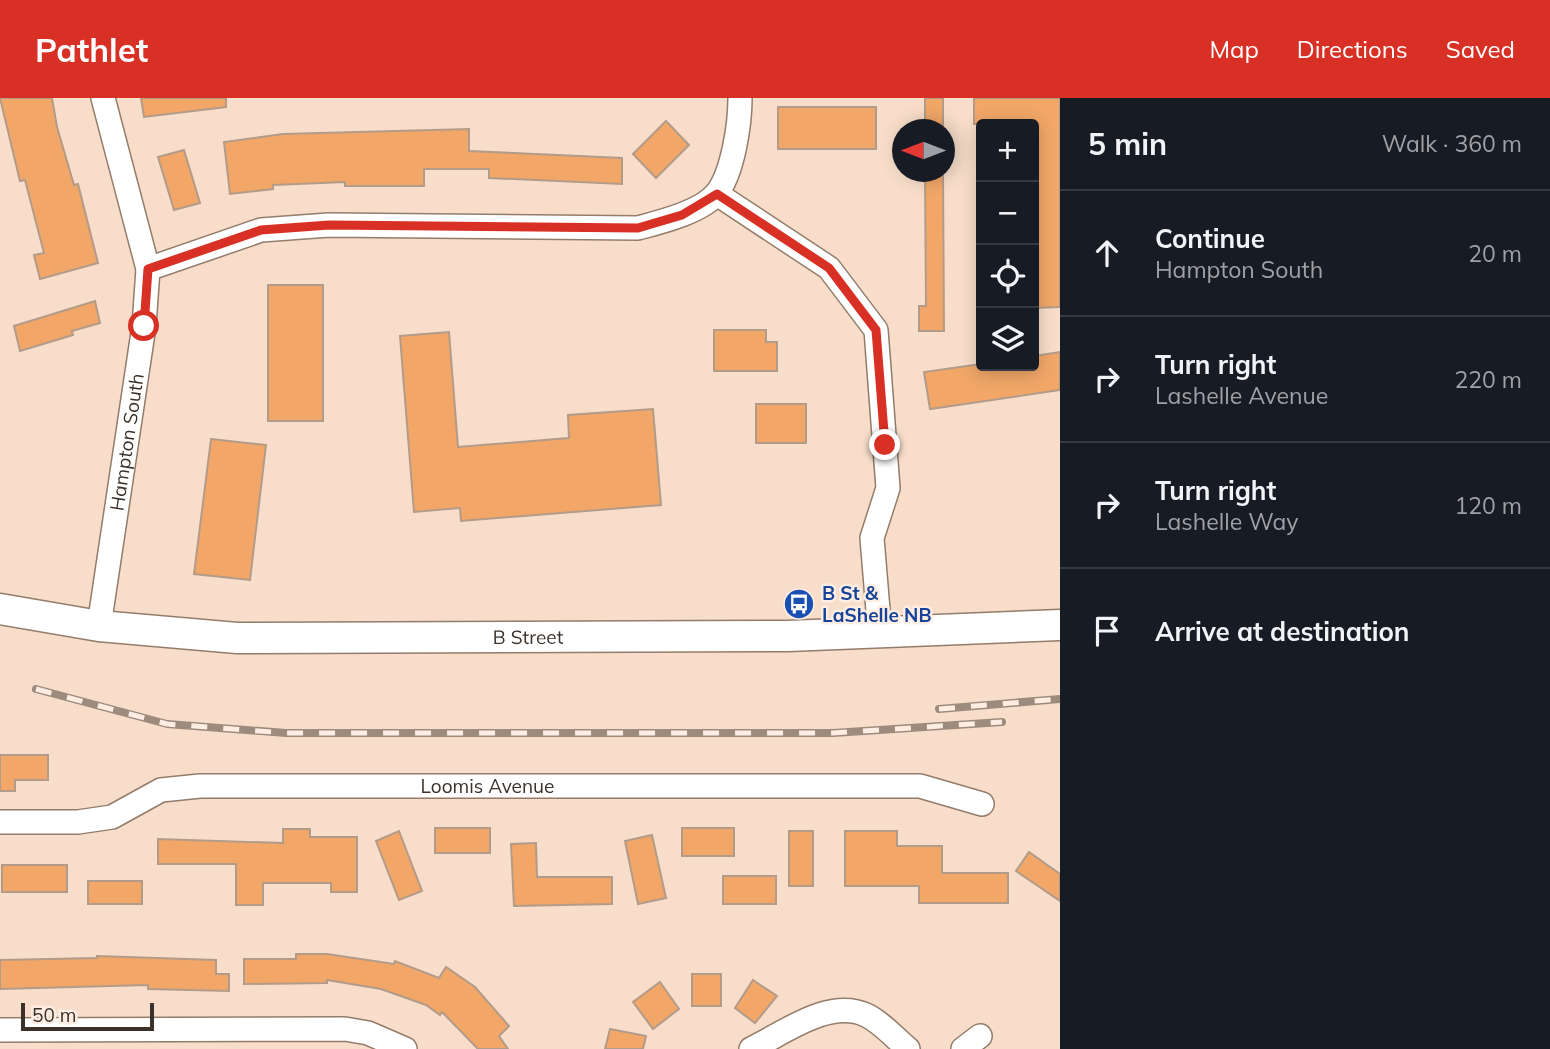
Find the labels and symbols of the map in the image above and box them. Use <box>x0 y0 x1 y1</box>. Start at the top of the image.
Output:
north arrow <box>892 119 955 182</box>
route start <box>128 310 159 341</box>
street label: Hampton South <box>104 372 149 513</box>
route end <box>869 429 900 460</box>
place label: B St & LaShelle NB <box>822 581 932 627</box>
bus stop icon: B St & LaShelle NB <box>782 587 816 621</box>
street label: B Street <box>493 625 564 649</box>
street label: Loomis Avenue <box>421 774 554 798</box>
scale bar <box>21 1000 154 1032</box>

